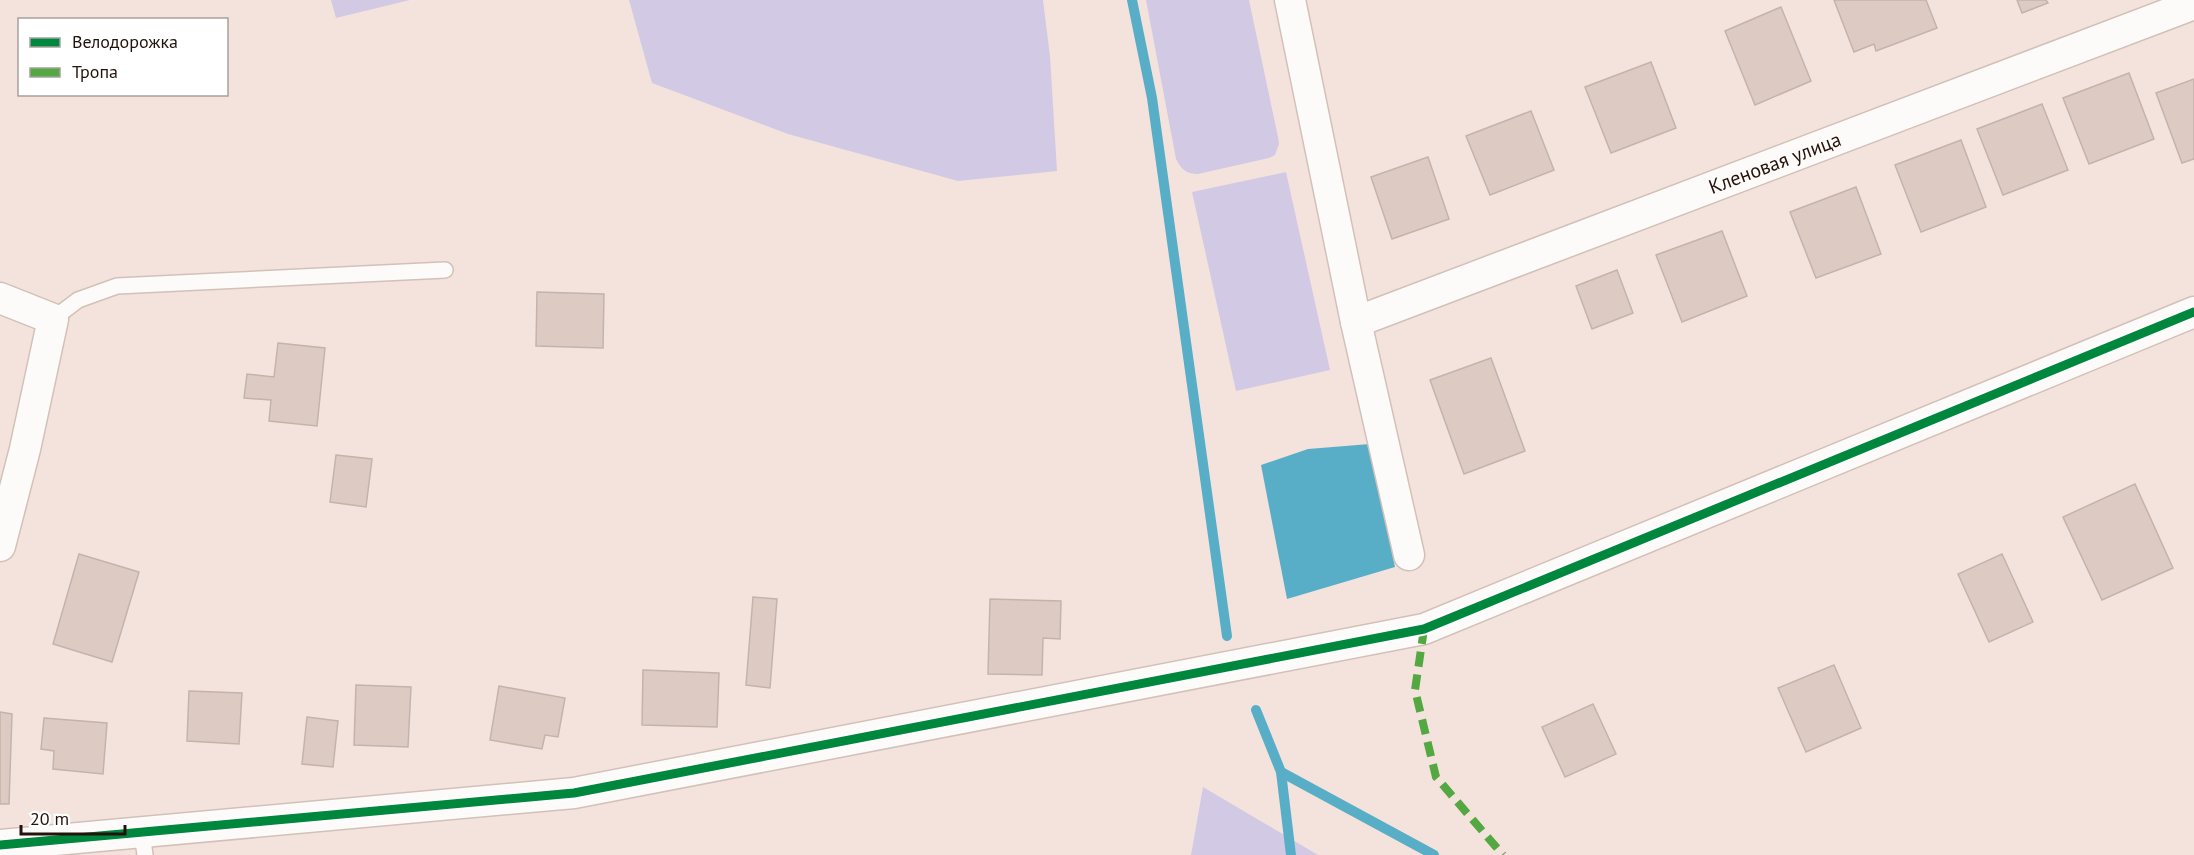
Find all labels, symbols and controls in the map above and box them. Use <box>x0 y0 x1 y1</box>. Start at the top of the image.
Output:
legend <box>18 18 228 96</box>
text: Велодорожка <box>72 30 178 53</box>
text: Тропа <box>72 60 118 83</box>
street label: Кленовая улица <box>1705 126 1845 200</box>
scale bar <box>21 798 124 836</box>
text: 20 m <box>30 807 69 830</box>

